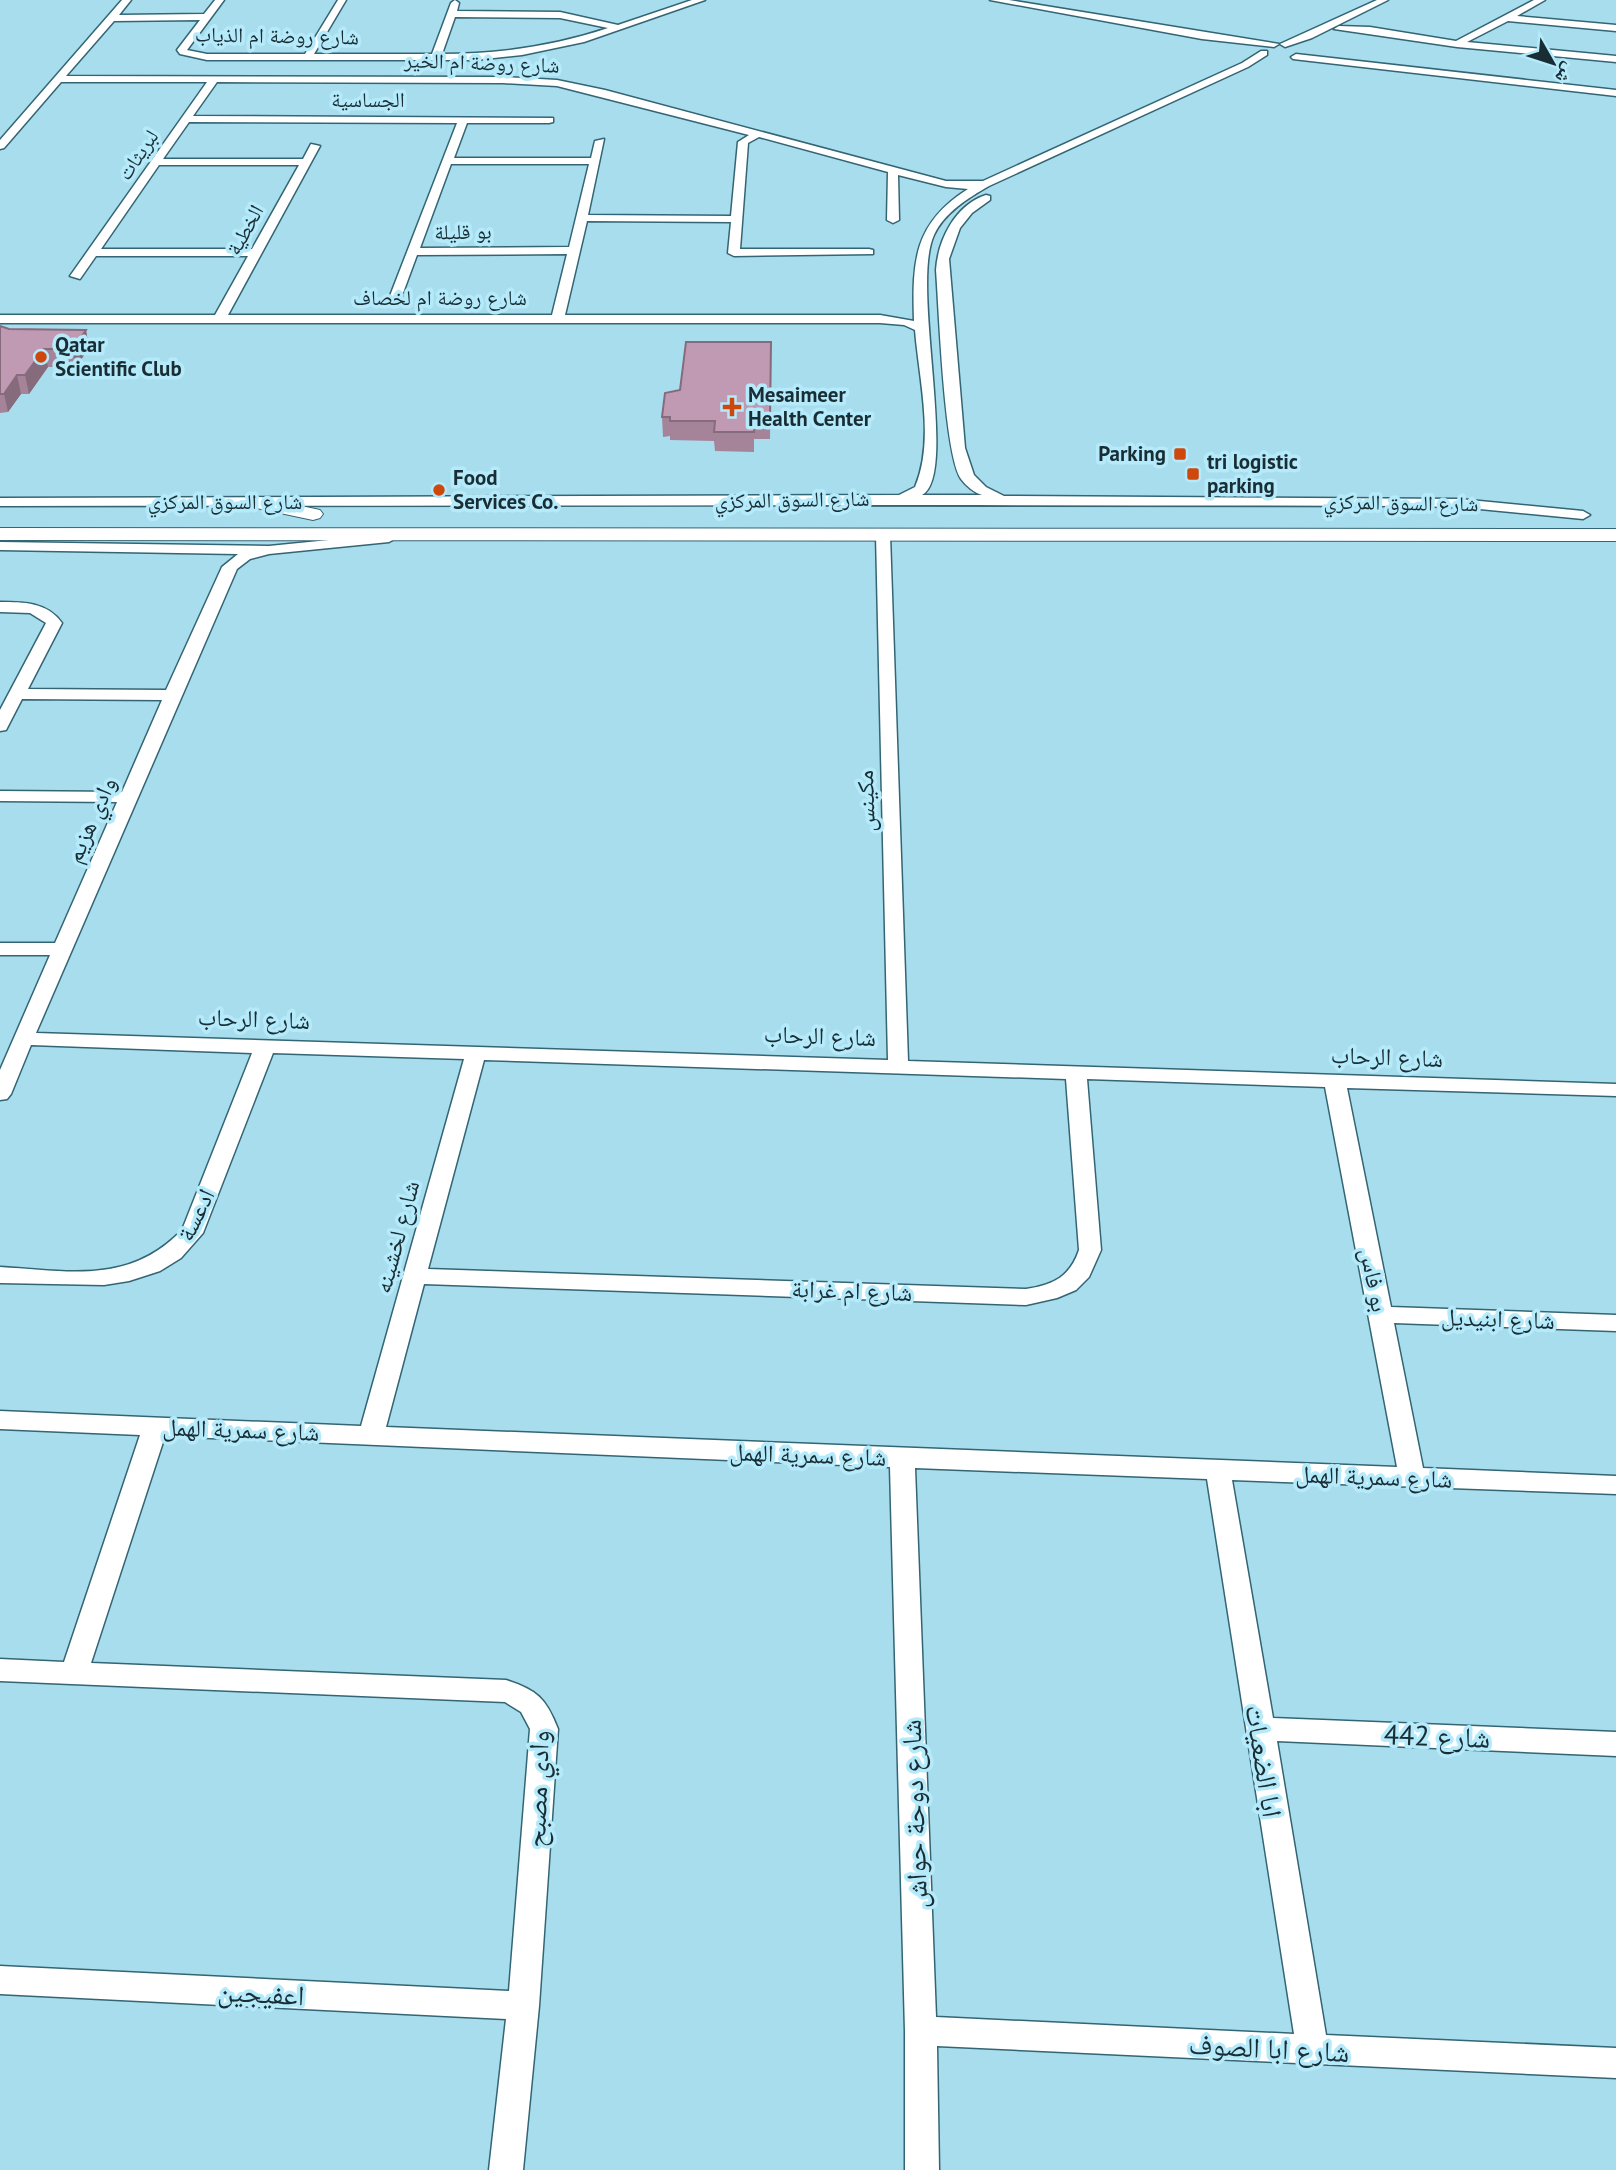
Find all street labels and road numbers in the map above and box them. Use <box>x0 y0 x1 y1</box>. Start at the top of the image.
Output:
street label: شارع روضة ام الذياب <box>195 21 359 51</box>
street label: شارع روضة ام الخير <box>403 46 560 80</box>
street label: الجساسية <box>331 86 405 113</box>
street label: لبريثات <box>111 124 164 185</box>
street label: الخطية <box>220 200 269 260</box>
street label: بو قليلة <box>434 218 492 245</box>
street label: شارع روضة ام لخصاف <box>353 284 527 312</box>
street label: شارع السوق المركزي <box>714 485 870 518</box>
street label: شارع السوق المركزي <box>148 488 302 518</box>
street label: شارع السوق المركزي <box>1323 488 1479 521</box>
street label: مكينس <box>849 769 882 833</box>
street label: وادي هزيم <box>58 772 127 869</box>
street label: شارع الرحاب <box>197 1001 311 1036</box>
street label: شارع الرحاب <box>763 1018 877 1053</box>
street label: شارع الرحاب <box>1330 1039 1444 1074</box>
street label: شارع لخشينه <box>367 1177 426 1297</box>
street label: ادعسة <box>170 1183 221 1246</box>
street label: بو فاس <box>1353 1245 1396 1315</box>
street label: شارع ام غرابة <box>791 1273 913 1309</box>
street label: شارع ابنيديل <box>1441 1301 1555 1336</box>
street label: شارع سمرية الهمل <box>162 1411 320 1448</box>
street label: شارع سمرية الهمل <box>729 1436 887 1473</box>
street label: شارع سمرية الهمل <box>1295 1458 1453 1495</box>
street label: ابا الضعيات <box>1237 1702 1292 1820</box>
street label: شارع 442 <box>1383 1715 1491 1756</box>
street label: شارع دوحة حواش <box>892 1719 935 1909</box>
street label: وادي مصبح <box>516 1730 562 1849</box>
street label: اعفيجين <box>217 1972 305 2013</box>
street label: شارع ابا الصوف <box>1188 2025 1350 2070</box>

